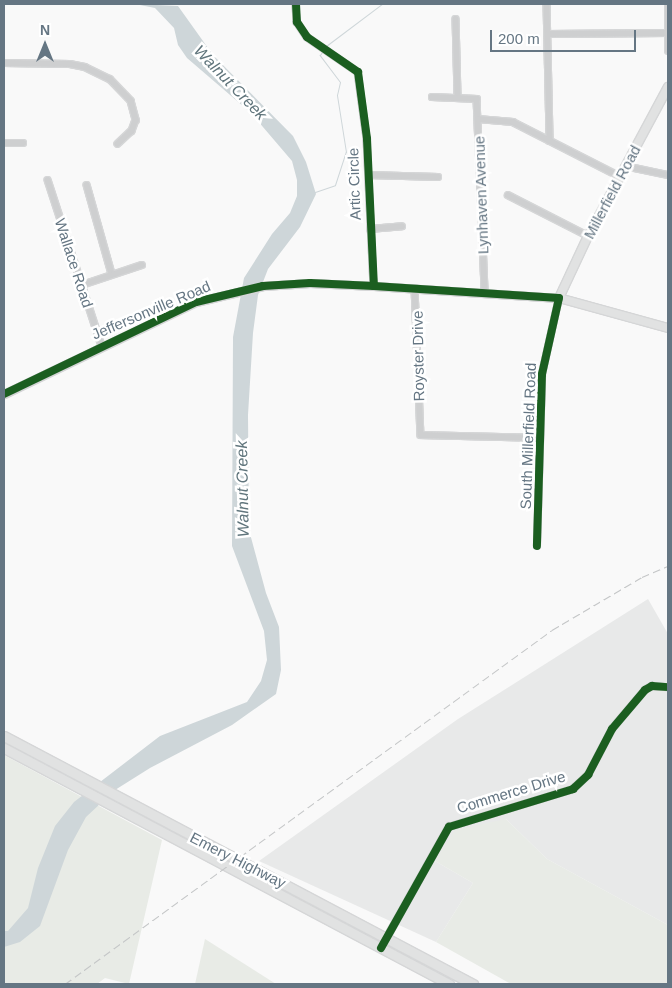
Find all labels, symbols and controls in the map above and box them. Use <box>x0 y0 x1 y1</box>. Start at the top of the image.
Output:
north arrow <box>20 20 70 70</box>
scale bar <box>492 20 638 52</box>
text: N <box>40 22 50 38</box>
text: 200 m <box>498 30 540 47</box>
water label: Walnut Creek <box>190 42 270 124</box>
street label: Lynhaven Avenue <box>470 135 492 255</box>
street label: Millerfield Road <box>580 142 644 242</box>
street label: Artic Circle <box>344 147 364 221</box>
street label: Wallace Road <box>51 216 97 310</box>
street label: Jeffersonville Road <box>89 277 213 343</box>
street label: Royster Drive <box>408 310 428 402</box>
street label: South Millerfield Road <box>516 362 540 510</box>
water label: Walnut Creek <box>233 441 253 537</box>
street label: Commerce Drive <box>455 767 567 817</box>
street label: Emery Highway <box>187 828 289 892</box>

